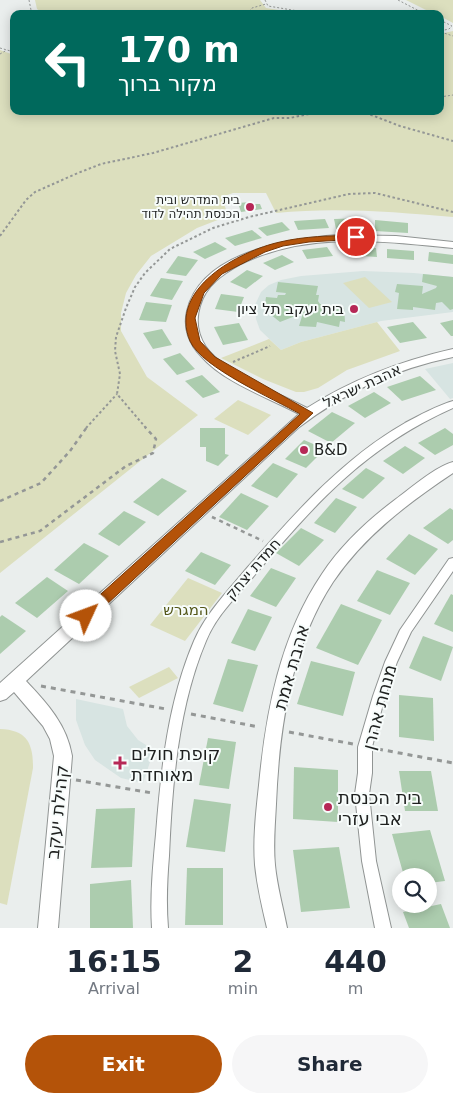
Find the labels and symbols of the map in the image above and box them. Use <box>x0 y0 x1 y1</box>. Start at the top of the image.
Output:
place label: בית המדרש ובית הכנסת תהילה לדוד <box>141 193 240 221</box>
marker: בית המדרש ובית הכנסת תהילה לדוד <box>244 201 256 213</box>
pin <box>335 216 377 258</box>
place label: בית יעקב תל ציון <box>237 300 344 318</box>
marker: בית יעקב תל ציון <box>348 303 360 315</box>
street label: אהבת ישראל <box>320 360 404 412</box>
place label: B&D <box>314 441 348 459</box>
marker: B&D <box>298 444 310 456</box>
street label: חמדת יצחק <box>221 535 285 603</box>
position arrow <box>59 589 111 641</box>
park label: המגרש <box>163 601 209 619</box>
street label: אהבת אמת <box>269 622 313 712</box>
street label: מנחת אהרן <box>358 662 400 752</box>
place label: קופת חולים מאוחדת <box>131 743 220 785</box>
marker: קופת חולים מאוחדת <box>113 756 127 770</box>
street label: קהילת יעקב <box>42 764 72 860</box>
place label: בית הכנסת אבי עזרי <box>338 787 422 829</box>
marker: בית הכנסת אבי עזרי <box>322 801 334 813</box>

